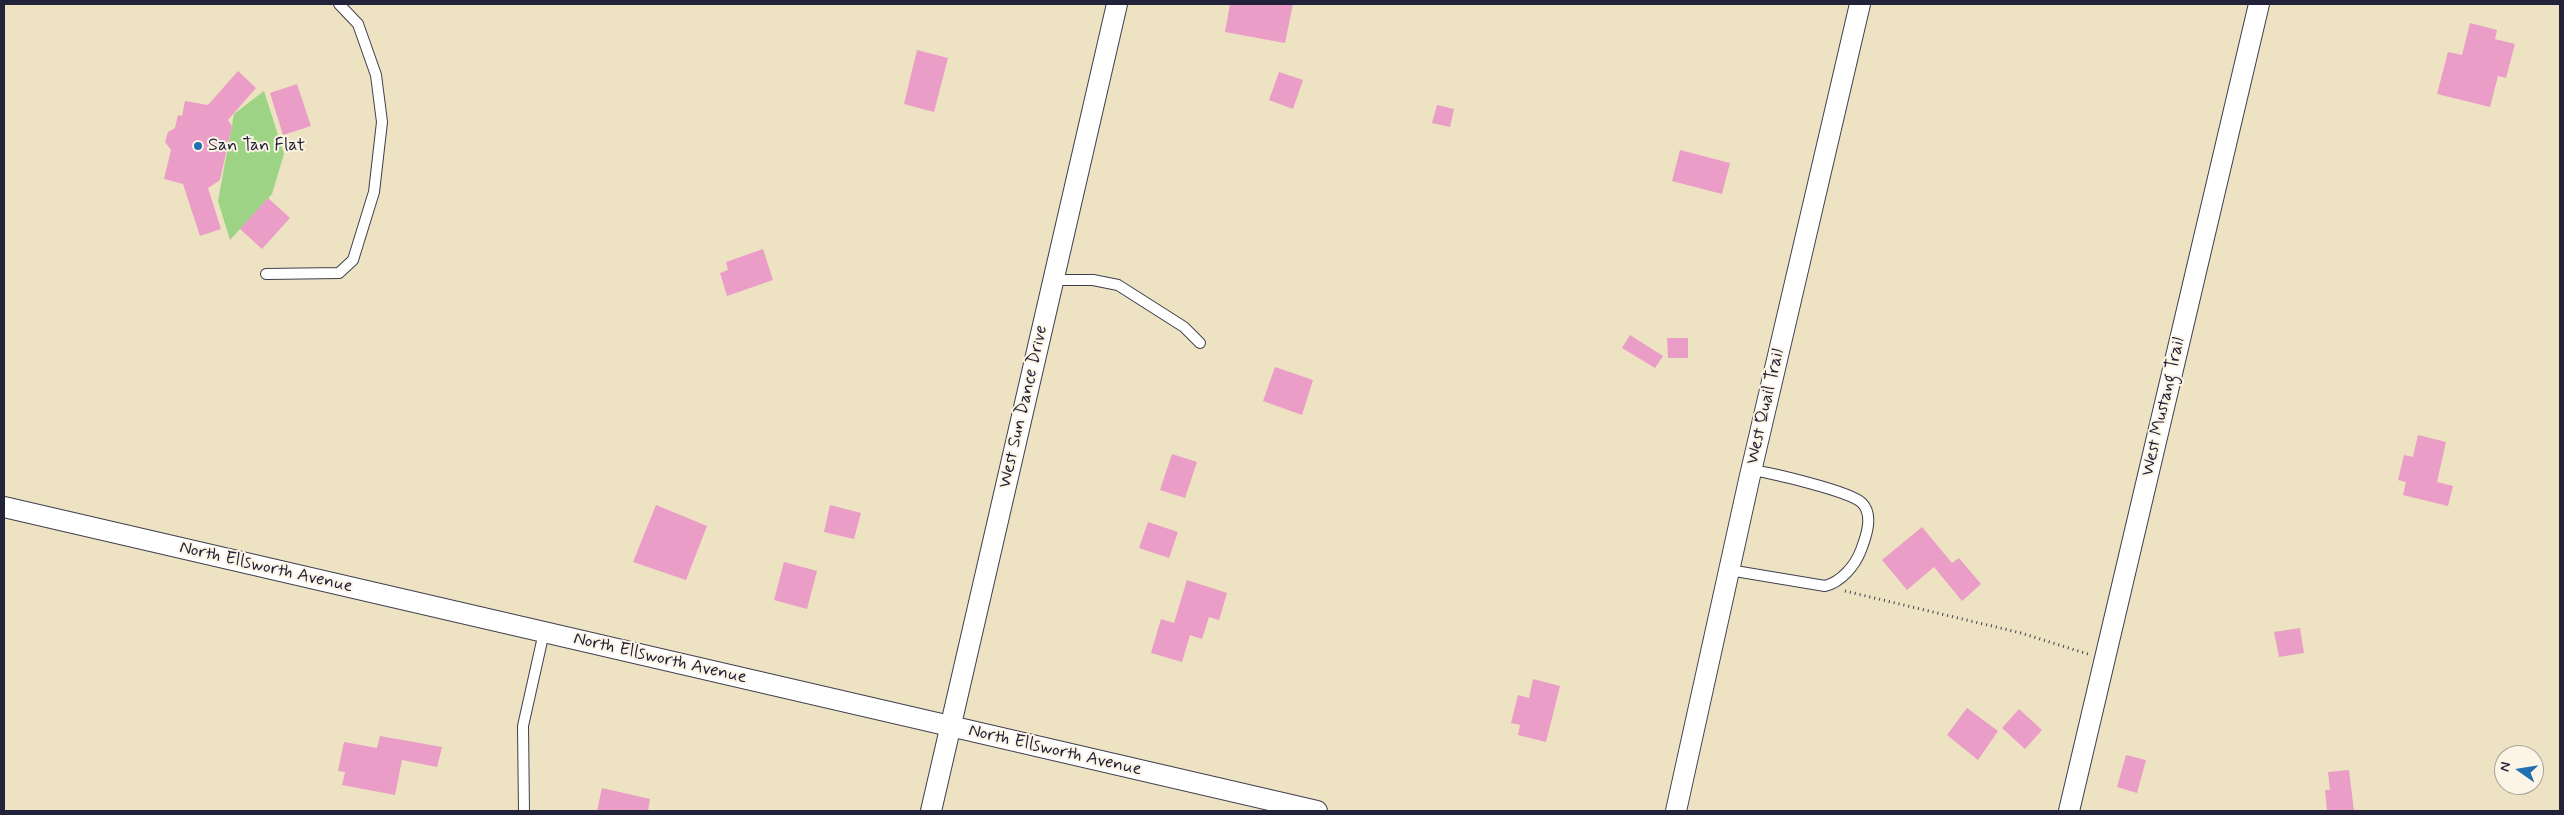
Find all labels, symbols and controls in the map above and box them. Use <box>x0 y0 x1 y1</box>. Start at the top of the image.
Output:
place label: San Tan Flat <box>208 135 305 157</box>
marker: San Tan Flat <box>192 140 204 152</box>
street label: West Sun Dance Drive <box>995 323 1053 491</box>
street label: West Mustang Trail <box>2138 335 2190 479</box>
street label: West Quail Trail <box>1742 347 1790 467</box>
street label: North Ellsworth Avenue <box>177 538 355 598</box>
street label: North Ellsworth Avenue <box>571 629 749 689</box>
street label: North Ellsworth Avenue <box>966 721 1144 781</box>
north arrow <box>2494 745 2544 795</box>
text: N <box>2496 760 2515 773</box>

